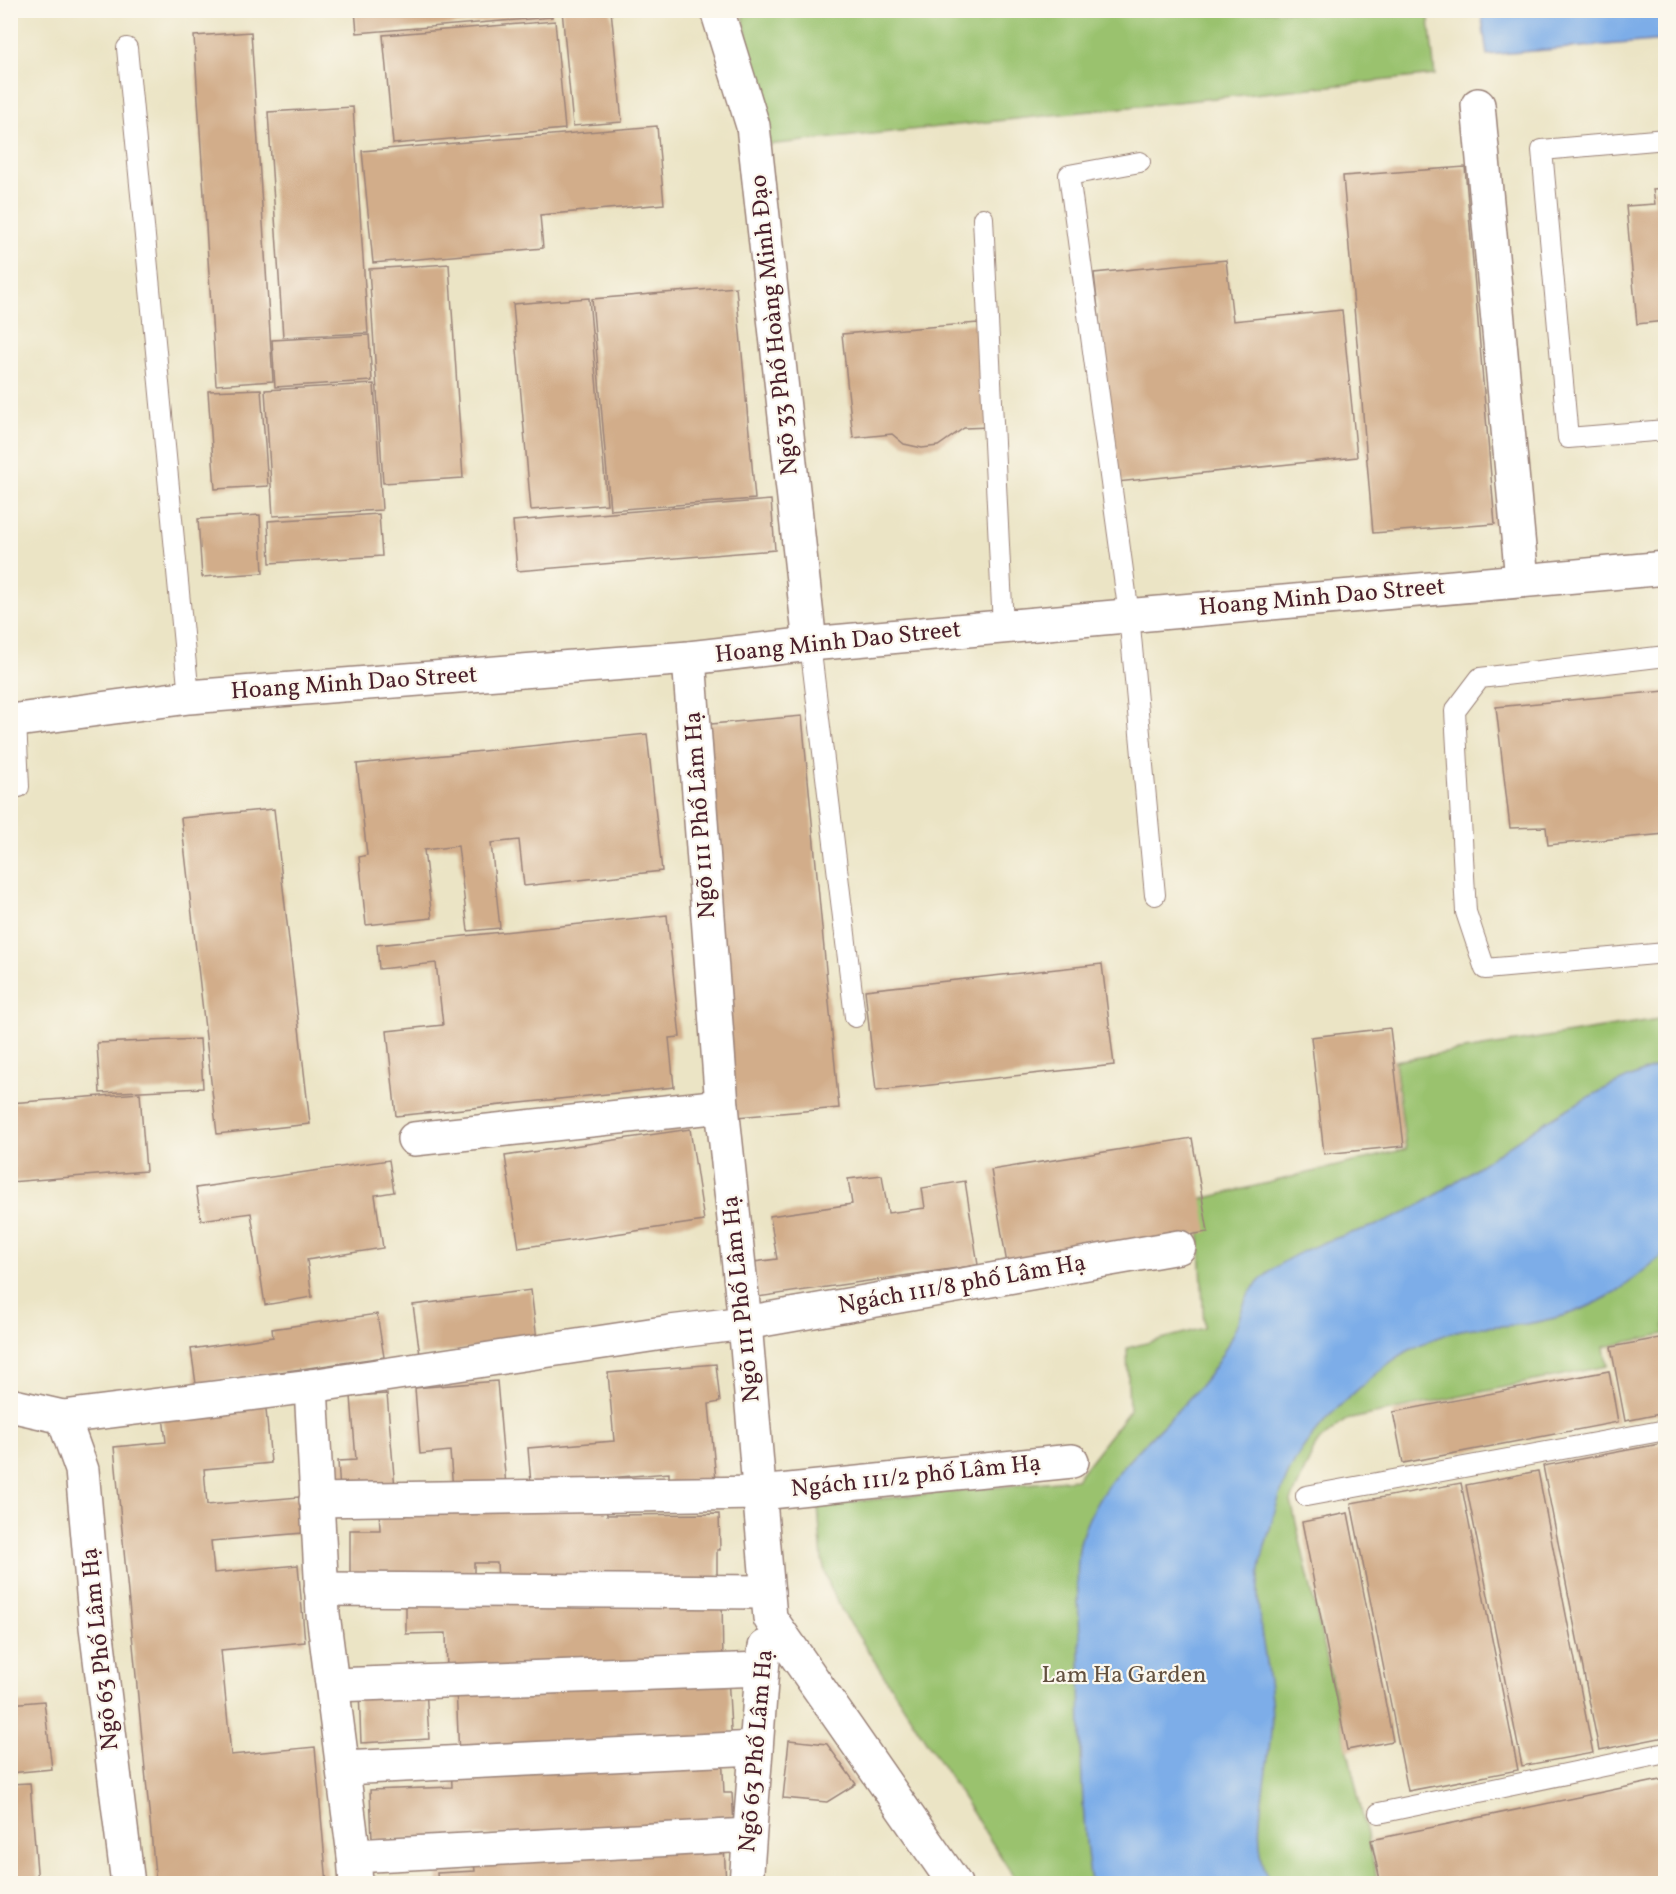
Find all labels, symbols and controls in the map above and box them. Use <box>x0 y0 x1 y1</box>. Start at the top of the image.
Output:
street label: Ngõ 33 Phố Hoàng Minh Đạo <box>742 173 808 477</box>
street label: Hoang Minh Dao Street <box>1197 570 1447 626</box>
street label: Hoang Minh Dao Street <box>713 613 963 673</box>
street label: Hoang Minh Dao Street <box>230 658 478 710</box>
street label: Ngõ 111 Phố Lâm Hạ <box>677 710 725 920</box>
street label: Ngõ 111 Phố Lâm Hạ <box>714 1194 770 1404</box>
street label: Ngách 111/8 phố Lâm Hạ <box>835 1246 1089 1324</box>
street label: Ngách 111/2 phố Lâm Hạ <box>789 1447 1043 1507</box>
street label: Ngõ 63 Phố Lâm Hạ <box>73 1546 129 1752</box>
street label: Ngõ 63 Phố Lâm Hạ <box>731 1648 783 1854</box>
park label: Lam Ha Garden <box>1041 1659 1207 1693</box>

